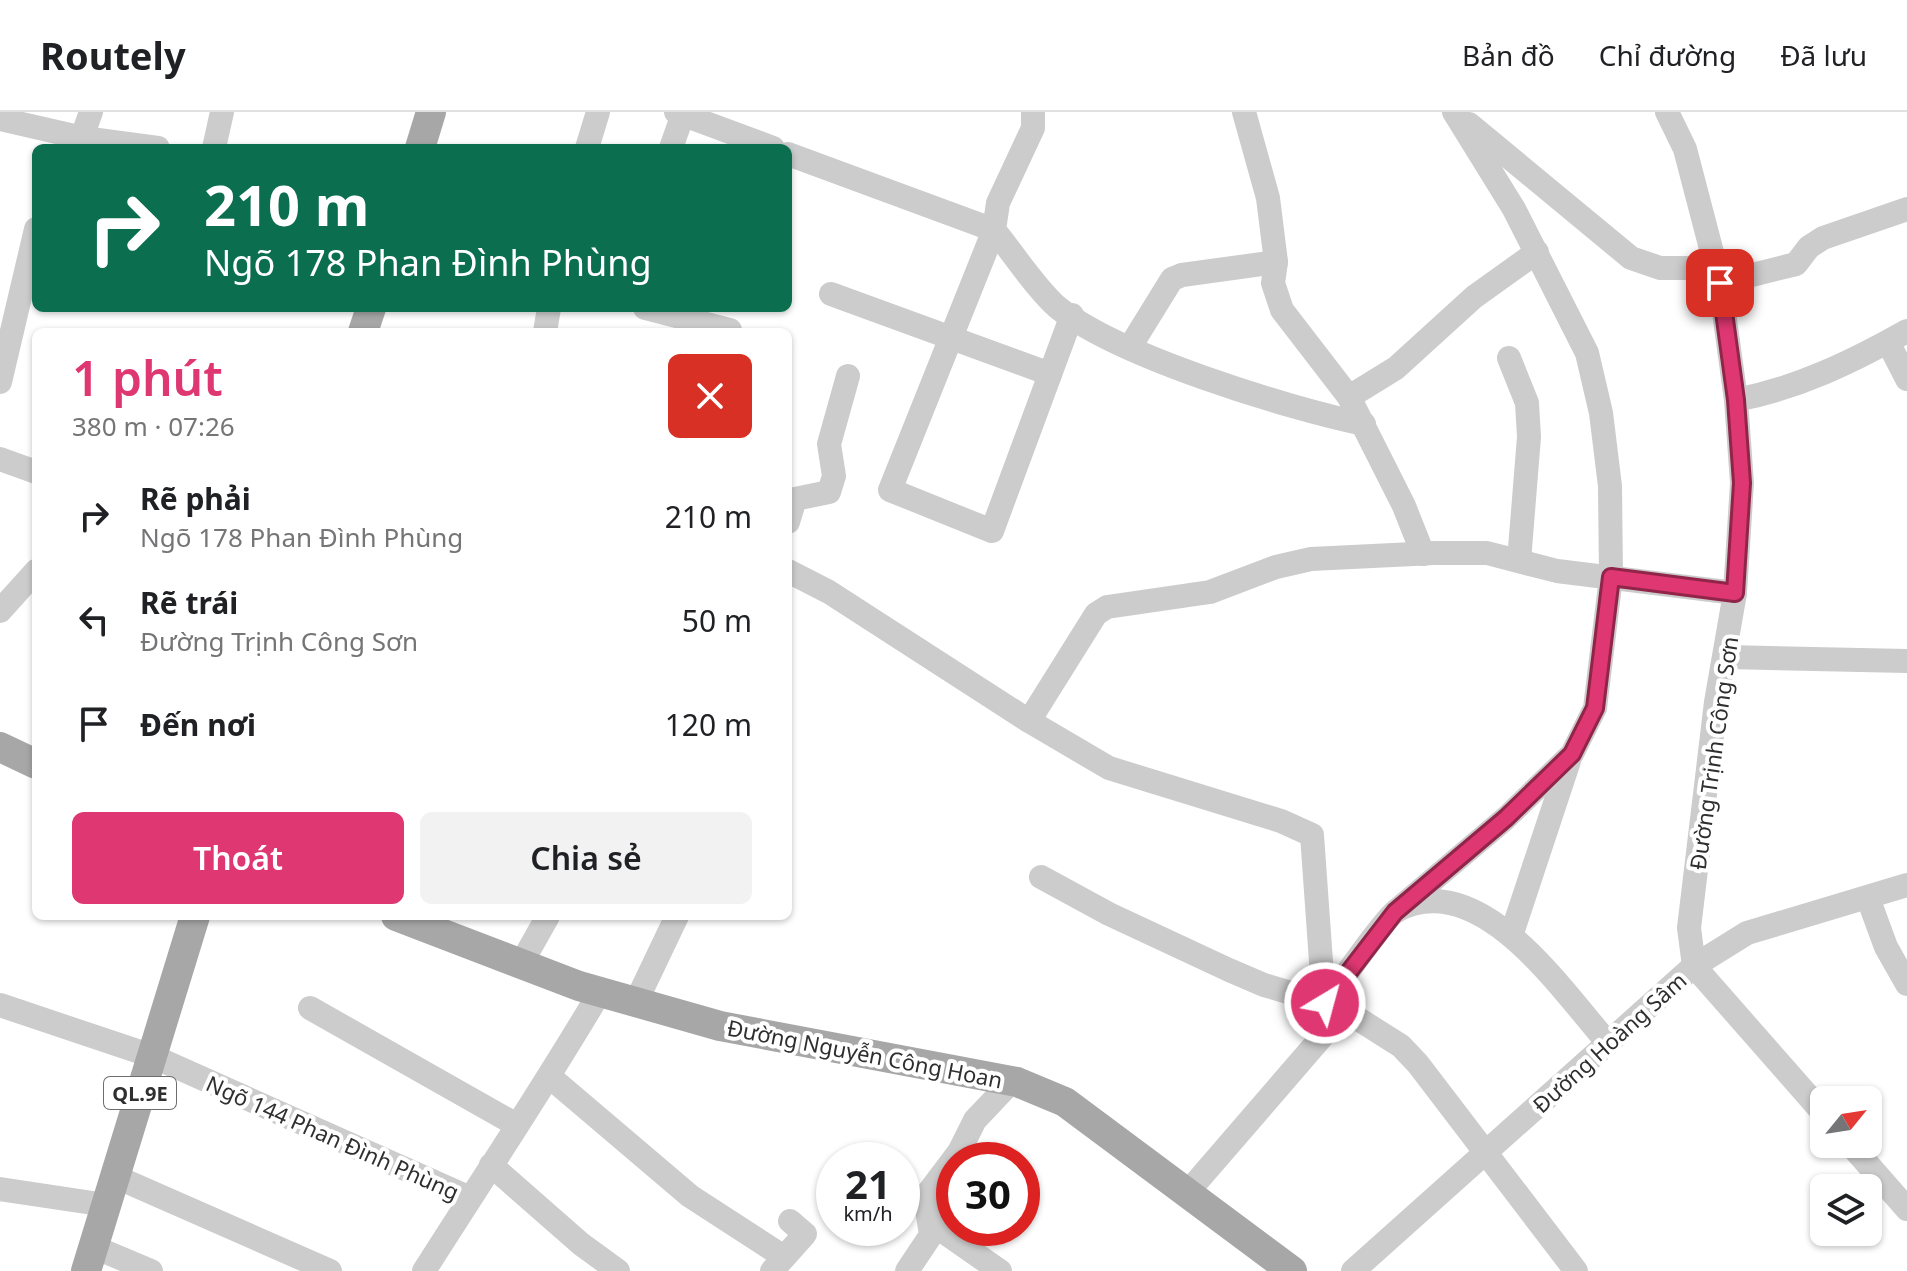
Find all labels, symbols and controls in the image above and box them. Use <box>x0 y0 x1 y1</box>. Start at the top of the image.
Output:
text: Routely <box>40 29 186 81</box>
text: Bản đồ <box>1462 36 1555 74</box>
text: Chỉ đường <box>1599 36 1736 74</box>
text: Đã lưu <box>1780 36 1867 74</box>
text: 210 m <box>204 166 369 242</box>
icon: right <box>72 176 176 280</box>
text: Ngõ 178 Phan Đình Phùng <box>204 238 652 287</box>
pin <box>1686 249 1754 317</box>
icon: arrive <box>1698 261 1742 305</box>
text: 1 phút <box>72 345 223 410</box>
button: close <box>668 354 752 438</box>
text: 380 m · 07:26 <box>72 408 235 444</box>
text: Rẽ phải <box>140 478 251 519</box>
icon: right <box>72 494 116 538</box>
text: 210 m <box>665 496 752 537</box>
text: Ngõ 178 Phan Đình Phùng <box>140 519 463 555</box>
text: Rẽ trái <box>140 582 238 623</box>
icon: left <box>72 598 116 642</box>
text: 50 m <box>682 600 752 641</box>
text: Đường Trịnh Công Sơn <box>140 623 418 659</box>
street label: Đường Trịnh Công Sơn <box>1682 634 1744 872</box>
icon: arrive <box>72 702 116 746</box>
text: Đến nơi <box>140 704 256 745</box>
text: 120 m <box>665 704 752 745</box>
button: Thoát <box>72 812 404 904</box>
button: Chia sẻ <box>420 812 752 904</box>
position arrow <box>1283 961 1367 1045</box>
street label: Đường Hoàng Sâm <box>1526 965 1692 1119</box>
street label: Đường Nguyễn Công Hoan <box>725 1012 1005 1094</box>
street label: Ngõ 144 Phan Đình Phùng <box>202 1068 464 1206</box>
road number: QL.9E <box>104 1077 176 1109</box>
north arrow <box>1810 1086 1882 1158</box>
map controls <box>1810 1086 1882 1246</box>
speed limit sign: 30 <box>936 1142 1040 1246</box>
text: 21 <box>845 1156 891 1211</box>
button: layers <box>1810 1174 1882 1246</box>
text: km/h <box>843 1200 893 1227</box>

